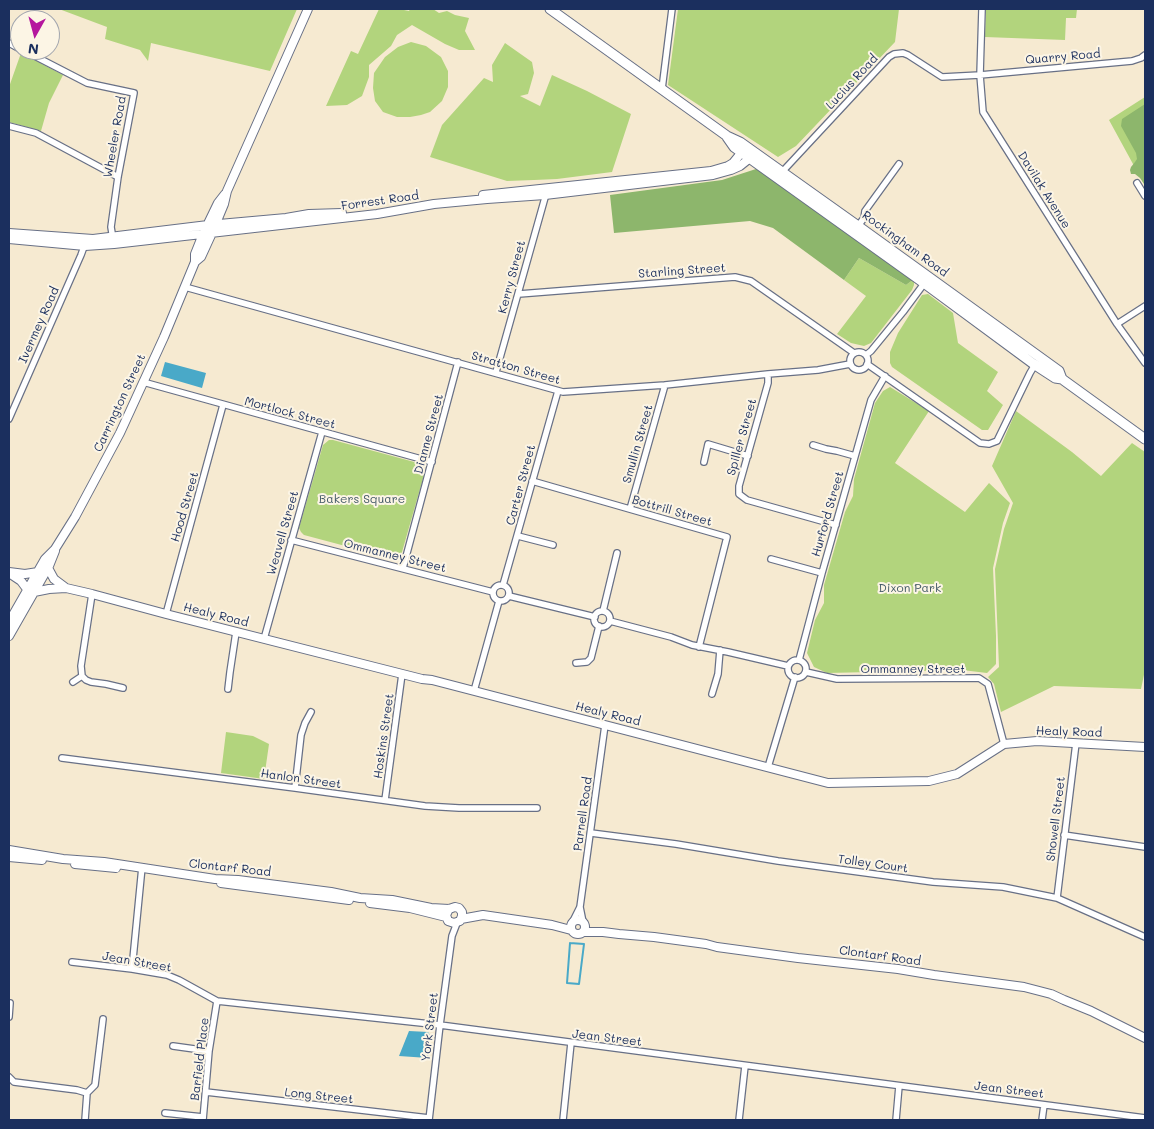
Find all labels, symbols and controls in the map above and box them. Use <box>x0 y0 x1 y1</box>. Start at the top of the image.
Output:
north arrow <box>10 10 60 60</box>
text: N <box>27 39 40 59</box>
street label: Quarry Road <box>1025 47 1101 67</box>
street label: Lucius Road <box>823 52 881 112</box>
street label: Wheeler Road <box>101 95 129 179</box>
street label: Davilak Avenue <box>1015 149 1073 231</box>
street label: Forrest Road <box>340 188 420 214</box>
street label: Rockingham Road <box>859 208 951 280</box>
street label: Kerry Street <box>495 239 529 315</box>
street label: Starling Street <box>638 261 726 281</box>
street label: Ivermey Road <box>16 285 62 365</box>
street label: Stratton Street <box>470 348 562 388</box>
street label: Carrington Street <box>91 352 149 454</box>
street label: Dianne Street <box>411 392 447 476</box>
street label: Mortlock Street <box>243 394 337 432</box>
street label: Spiller Street <box>724 397 760 477</box>
street label: Smullin Street <box>620 403 656 485</box>
street label: Carter Street <box>503 443 539 527</box>
street label: Hurford Street <box>809 469 847 559</box>
street label: Hood Street <box>168 470 202 544</box>
street label: Weavell Street <box>264 489 302 577</box>
park label: Bakers Square <box>319 492 405 506</box>
street label: Bottrill Street <box>630 493 714 529</box>
street label: Ommanney Street <box>342 536 448 576</box>
park label: Dixon Park <box>879 581 941 595</box>
street label: Healy Road <box>182 600 250 630</box>
street label: Ommanney Street <box>860 662 966 676</box>
street label: Hoskins Street <box>371 692 397 780</box>
street label: Healy Road <box>574 699 642 729</box>
street label: Healy Road <box>1036 724 1102 740</box>
street label: Hanlon Street <box>260 766 342 792</box>
street label: Parnell Road <box>571 776 595 852</box>
street label: Showell Street <box>1044 776 1068 862</box>
street label: Tolley Court <box>837 852 909 876</box>
street label: Clontarf Road <box>188 857 272 879</box>
street label: Clontarf Road <box>838 943 922 969</box>
street label: Jean Street <box>101 949 173 975</box>
street label: York Street <box>419 992 441 1062</box>
street label: Barfield Place <box>188 1017 212 1101</box>
street label: Jean Street <box>571 1027 643 1049</box>
street label: Jean Street <box>973 1079 1045 1101</box>
street label: Long Street <box>284 1085 354 1107</box>

